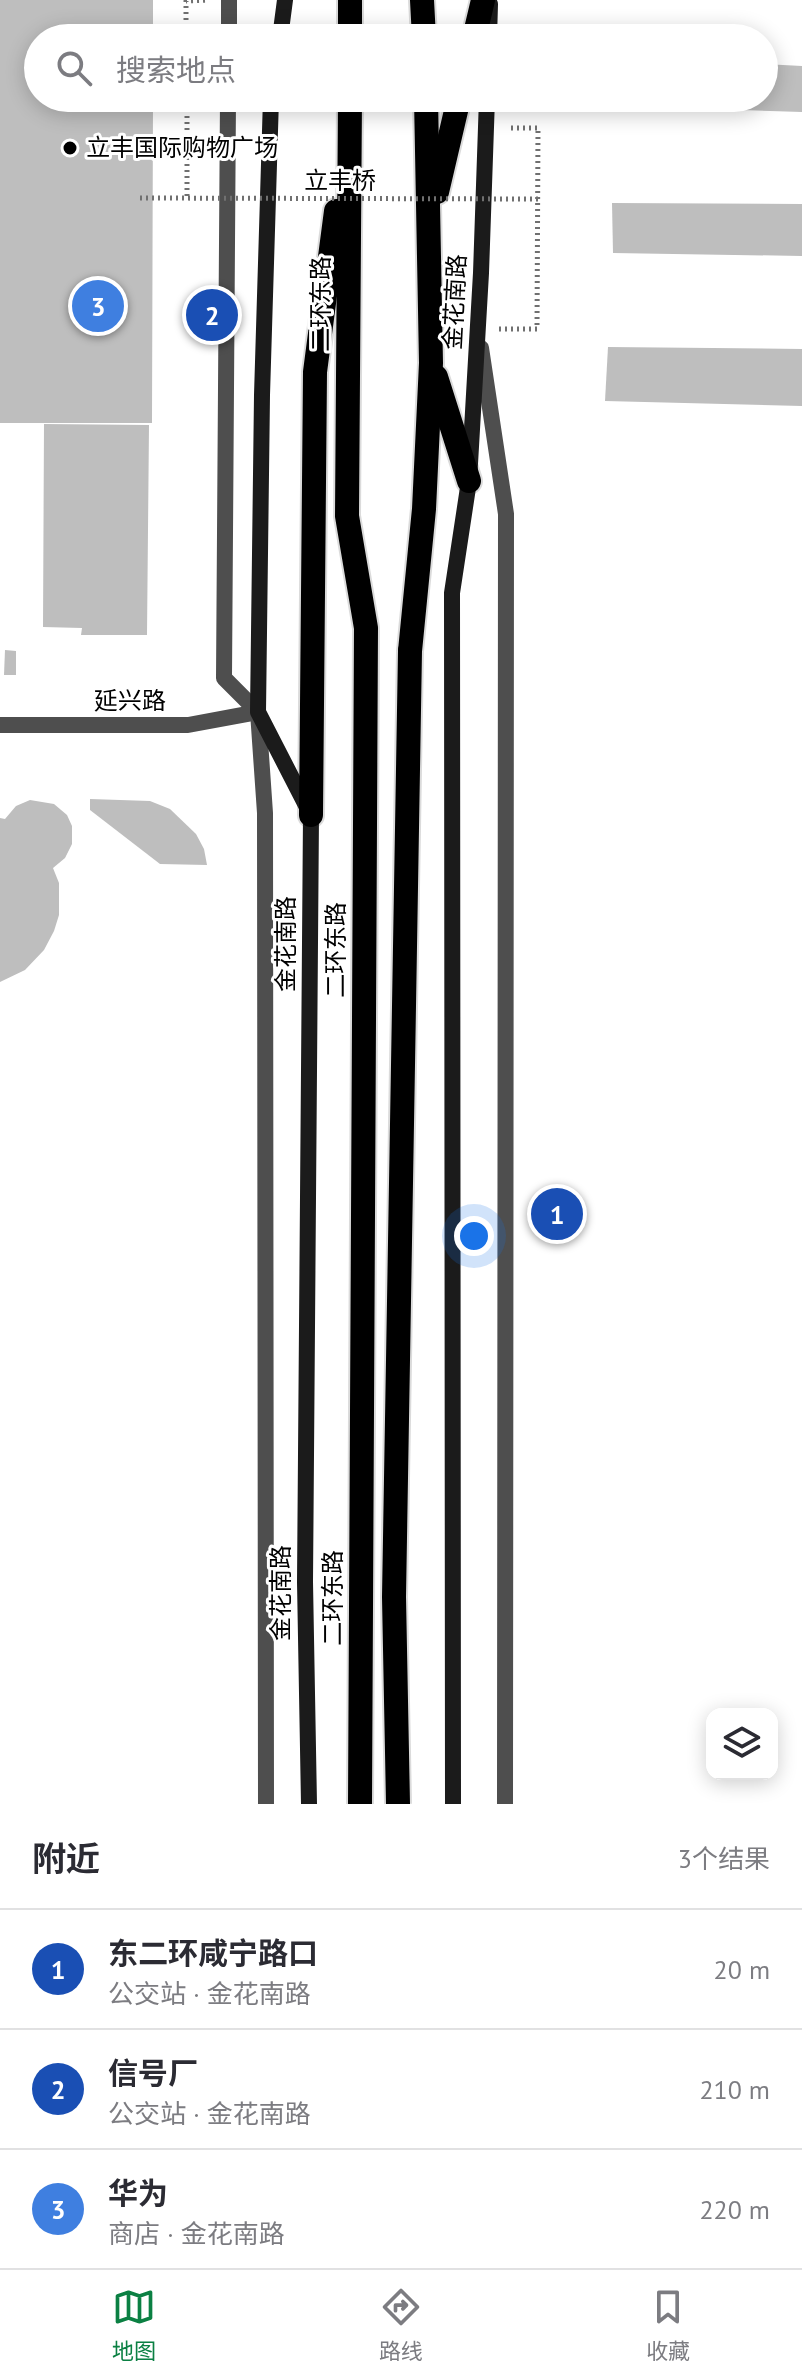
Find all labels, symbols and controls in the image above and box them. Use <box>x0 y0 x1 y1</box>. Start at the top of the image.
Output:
search box <box>24 24 778 112</box>
icon: search <box>52 46 96 90</box>
text: 搜索地点 <box>116 50 236 89</box>
place label: 立丰国际购物广场 <box>86 132 278 163</box>
marker: 立丰国际购物广场 <box>61 139 79 157</box>
street label: 立丰桥 <box>304 165 376 196</box>
street label: 金花南路 <box>437 253 472 351</box>
street label: 二环东路 <box>305 256 336 352</box>
pin: 3 <box>72 276 124 336</box>
pin: 2 <box>186 285 238 345</box>
street label: 延兴路 <box>94 685 166 716</box>
street label: 金花南路 <box>270 896 301 992</box>
street label: 二环东路 <box>320 902 351 998</box>
pin: 1 <box>531 1184 583 1244</box>
your location <box>454 1216 494 1256</box>
street label: 金花南路 <box>265 1545 296 1641</box>
street label: 二环东路 <box>317 1550 348 1646</box>
map controls <box>706 1708 778 1780</box>
button: layers <box>706 1708 778 1780</box>
text: 附近 <box>32 1836 100 1880</box>
text: 3个结果 <box>678 1842 770 1875</box>
text: 东二环咸宁路口 <box>108 1933 318 1972</box>
text: 1 <box>51 1953 65 1986</box>
text: 20 m <box>714 1953 770 1986</box>
text: 公交站 · 金花南路 <box>108 1977 311 2010</box>
text: 信号厂 <box>108 2053 198 2092</box>
text: 2 <box>51 2073 65 2106</box>
text: 210 m <box>699 2073 770 2106</box>
text: 公交站 · 金花南路 <box>108 2097 311 2130</box>
text: 华为 <box>108 2173 168 2212</box>
text: 3 <box>51 2193 65 2226</box>
text: 220 m <box>699 2193 770 2226</box>
text: 商店 · 金花南路 <box>108 2217 285 2250</box>
tab: 地图 <box>112 2285 156 2365</box>
tab: 路线 <box>379 2285 423 2365</box>
tab: 收藏 <box>646 2285 690 2365</box>

